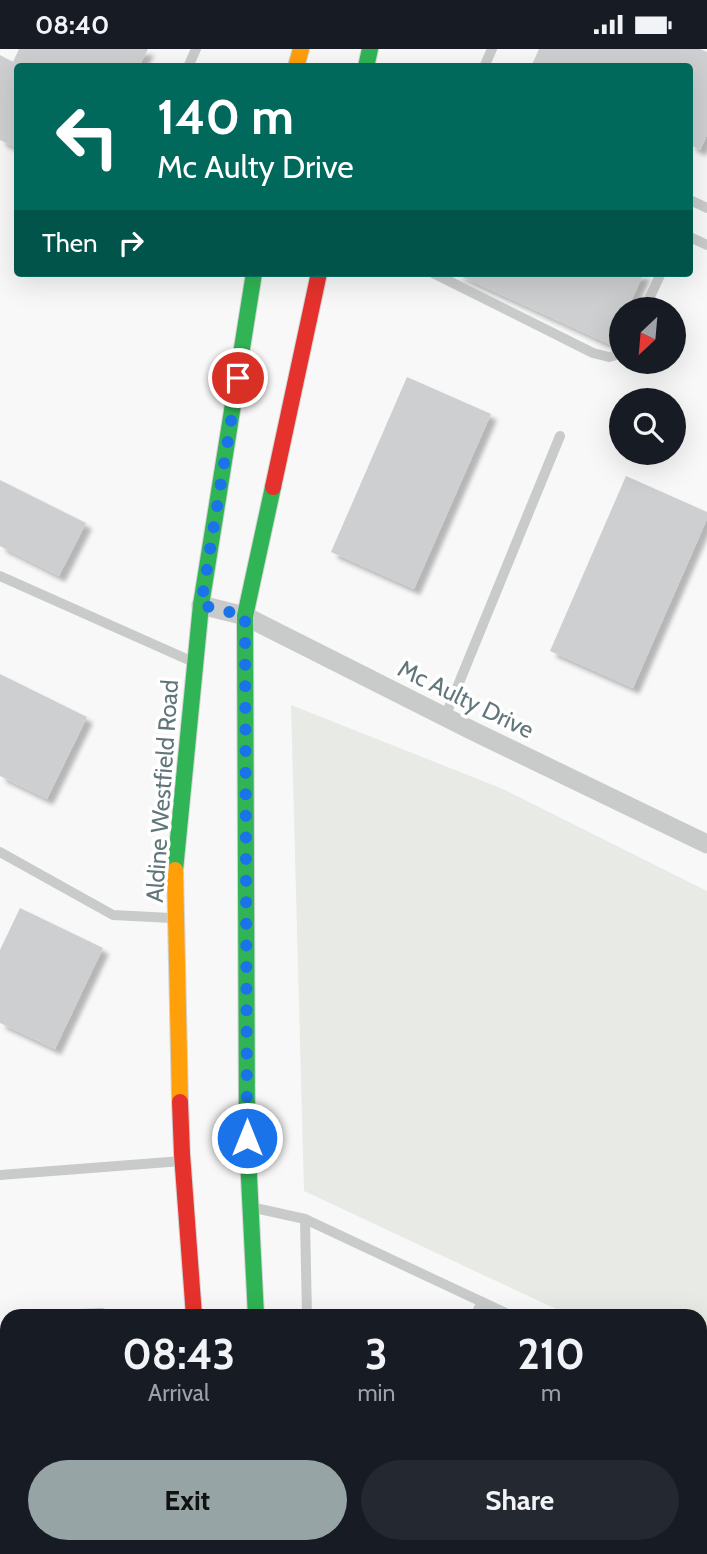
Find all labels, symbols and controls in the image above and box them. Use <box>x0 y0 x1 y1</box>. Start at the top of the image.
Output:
text: 08:40 <box>35 9 109 41</box>
text: 140 m <box>157 87 294 146</box>
icon: left <box>42 91 133 182</box>
text: Mc Aulty Drive <box>157 147 354 186</box>
icon: right <box>112 224 150 262</box>
text: Then <box>42 227 98 259</box>
north arrow <box>609 297 686 375</box>
map controls <box>609 297 686 465</box>
pin <box>208 348 268 408</box>
icon: arrive <box>219 359 257 397</box>
button: search <box>609 388 686 465</box>
street label: Mc Aulty Drive <box>393 654 539 744</box>
street label: Aldine Westfield Road <box>140 679 184 903</box>
position arrow <box>210 1101 284 1175</box>
text: 08:43 <box>122 1328 235 1380</box>
text: 3 <box>365 1328 388 1380</box>
text: 210 <box>517 1328 585 1380</box>
text: Arrival <box>148 1379 209 1407</box>
text: min <box>357 1379 395 1407</box>
text: m <box>541 1379 561 1407</box>
button: Exit <box>28 1460 347 1540</box>
button: Share <box>361 1460 679 1540</box>

